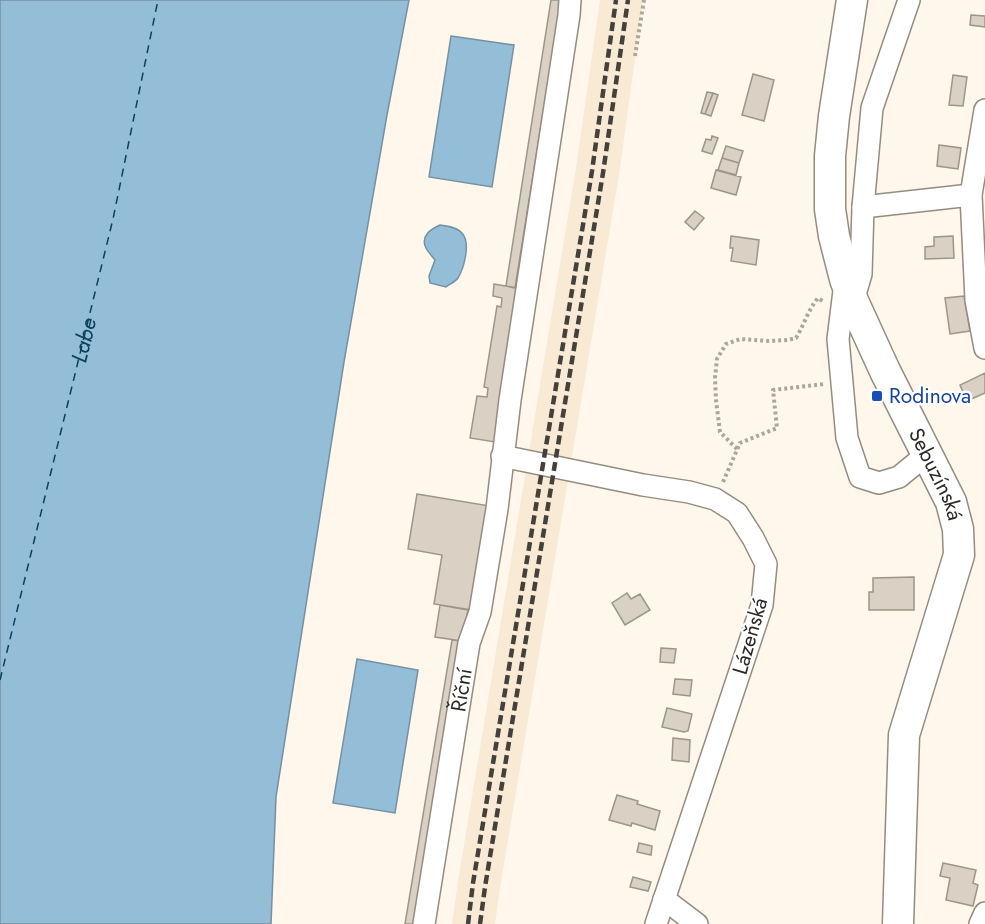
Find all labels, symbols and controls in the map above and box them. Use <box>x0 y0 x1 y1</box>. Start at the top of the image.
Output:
water label: Labe <box>62 314 104 366</box>
place label: Rodinova <box>889 381 971 411</box>
marker: Rodinova <box>870 389 884 403</box>
street label: Sebuzínská <box>901 423 970 524</box>
street label: Lázeňská <box>725 594 775 678</box>
street label: Říční <box>443 664 480 714</box>

